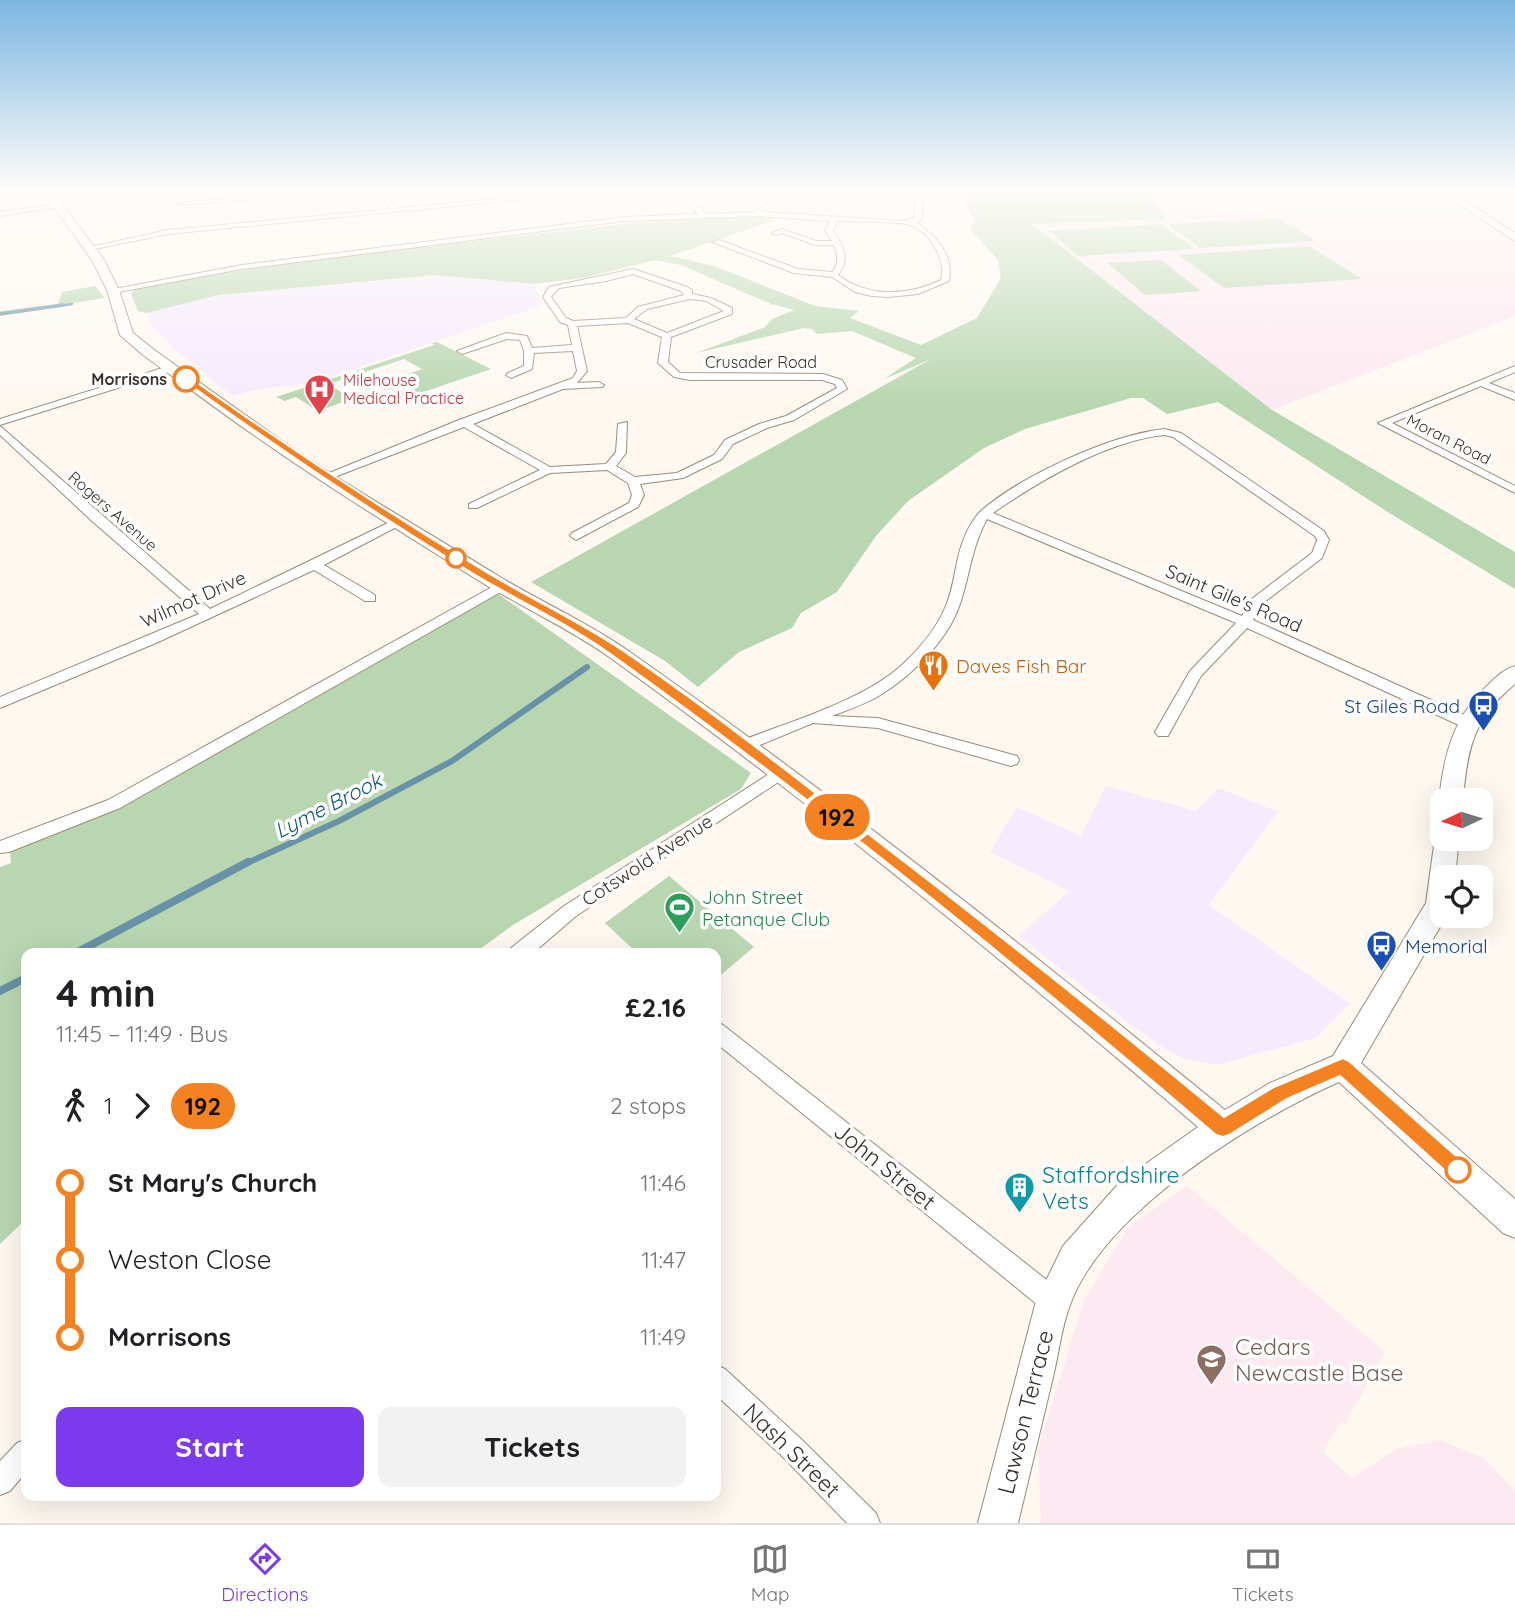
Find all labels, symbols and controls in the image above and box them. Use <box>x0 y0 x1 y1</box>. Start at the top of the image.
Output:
street label: Crusader Road <box>705 352 817 372</box>
marker: Morrisons <box>173 366 199 392</box>
place label: Morrisons <box>91 369 167 389</box>
place label: Milehouse Medical Practice <box>343 370 464 408</box>
hospital icon: Milehouse Medical Practice <box>303 372 337 416</box>
street label: Moran Road <box>1404 409 1494 469</box>
street label: Rogers Avenue <box>64 467 162 555</box>
unlabelled marker <box>446 548 466 568</box>
street label: Saint Gile's Road <box>1162 558 1306 638</box>
street label: Wilmot Drive <box>137 565 249 633</box>
restaurant icon: Daves Fish Bar <box>916 649 950 693</box>
place label: Daves Fish Bar <box>956 654 1087 678</box>
bus stop icon: St Giles Road <box>1466 689 1500 733</box>
place label: St Giles Road <box>1344 694 1460 718</box>
water label: Lyme Brook <box>270 766 388 843</box>
north arrow <box>1430 788 1493 850</box>
map controls <box>1430 788 1493 928</box>
line badge: 192 <box>797 794 877 840</box>
text: 192 <box>819 802 855 832</box>
street label: Cotswold Avenue <box>577 809 717 911</box>
button: locate <box>1430 865 1493 928</box>
place label: John Street Petanque Club <box>702 885 830 931</box>
sports icon: John Street Petanque Club <box>662 891 696 935</box>
bus stop icon: Memorial <box>1365 929 1399 973</box>
place label: Memorial <box>1405 934 1488 958</box>
text: 4 min <box>56 969 156 1017</box>
text: £2.16 <box>625 991 686 1024</box>
text: 11:45 – 11:49 · Bus <box>56 1019 228 1048</box>
icon: walk <box>56 1087 94 1125</box>
icon: forward <box>123 1087 161 1125</box>
text: 1 <box>104 1091 113 1120</box>
text: 192 <box>185 1091 221 1121</box>
text: 2 stops <box>610 1091 686 1120</box>
street label: John Street <box>828 1116 942 1216</box>
unlabelled marker <box>1445 1157 1471 1183</box>
place label: Staffordshire Vets <box>1042 1160 1180 1215</box>
text: St Mary's Church <box>108 1166 317 1199</box>
text: 11:46 <box>640 1168 686 1197</box>
building icon: Staffordshire Vets <box>1002 1170 1036 1214</box>
text: Weston Close <box>108 1243 271 1276</box>
text: 11:47 <box>641 1245 686 1274</box>
text: Morrisons <box>108 1320 231 1353</box>
text: 11:49 <box>640 1322 686 1351</box>
street label: Lawson Terrace <box>991 1327 1059 1497</box>
place label: Cedars Newcastle Base <box>1235 1332 1404 1387</box>
school or university icon: Cedars Newcastle Base <box>1195 1342 1229 1386</box>
street label: Nash Street <box>737 1397 847 1504</box>
button: Start <box>56 1407 364 1487</box>
button: Tickets <box>378 1407 686 1487</box>
tab: Directions <box>221 1540 308 1606</box>
tab: Map <box>751 1540 790 1606</box>
tab: Tickets <box>1232 1540 1294 1606</box>

